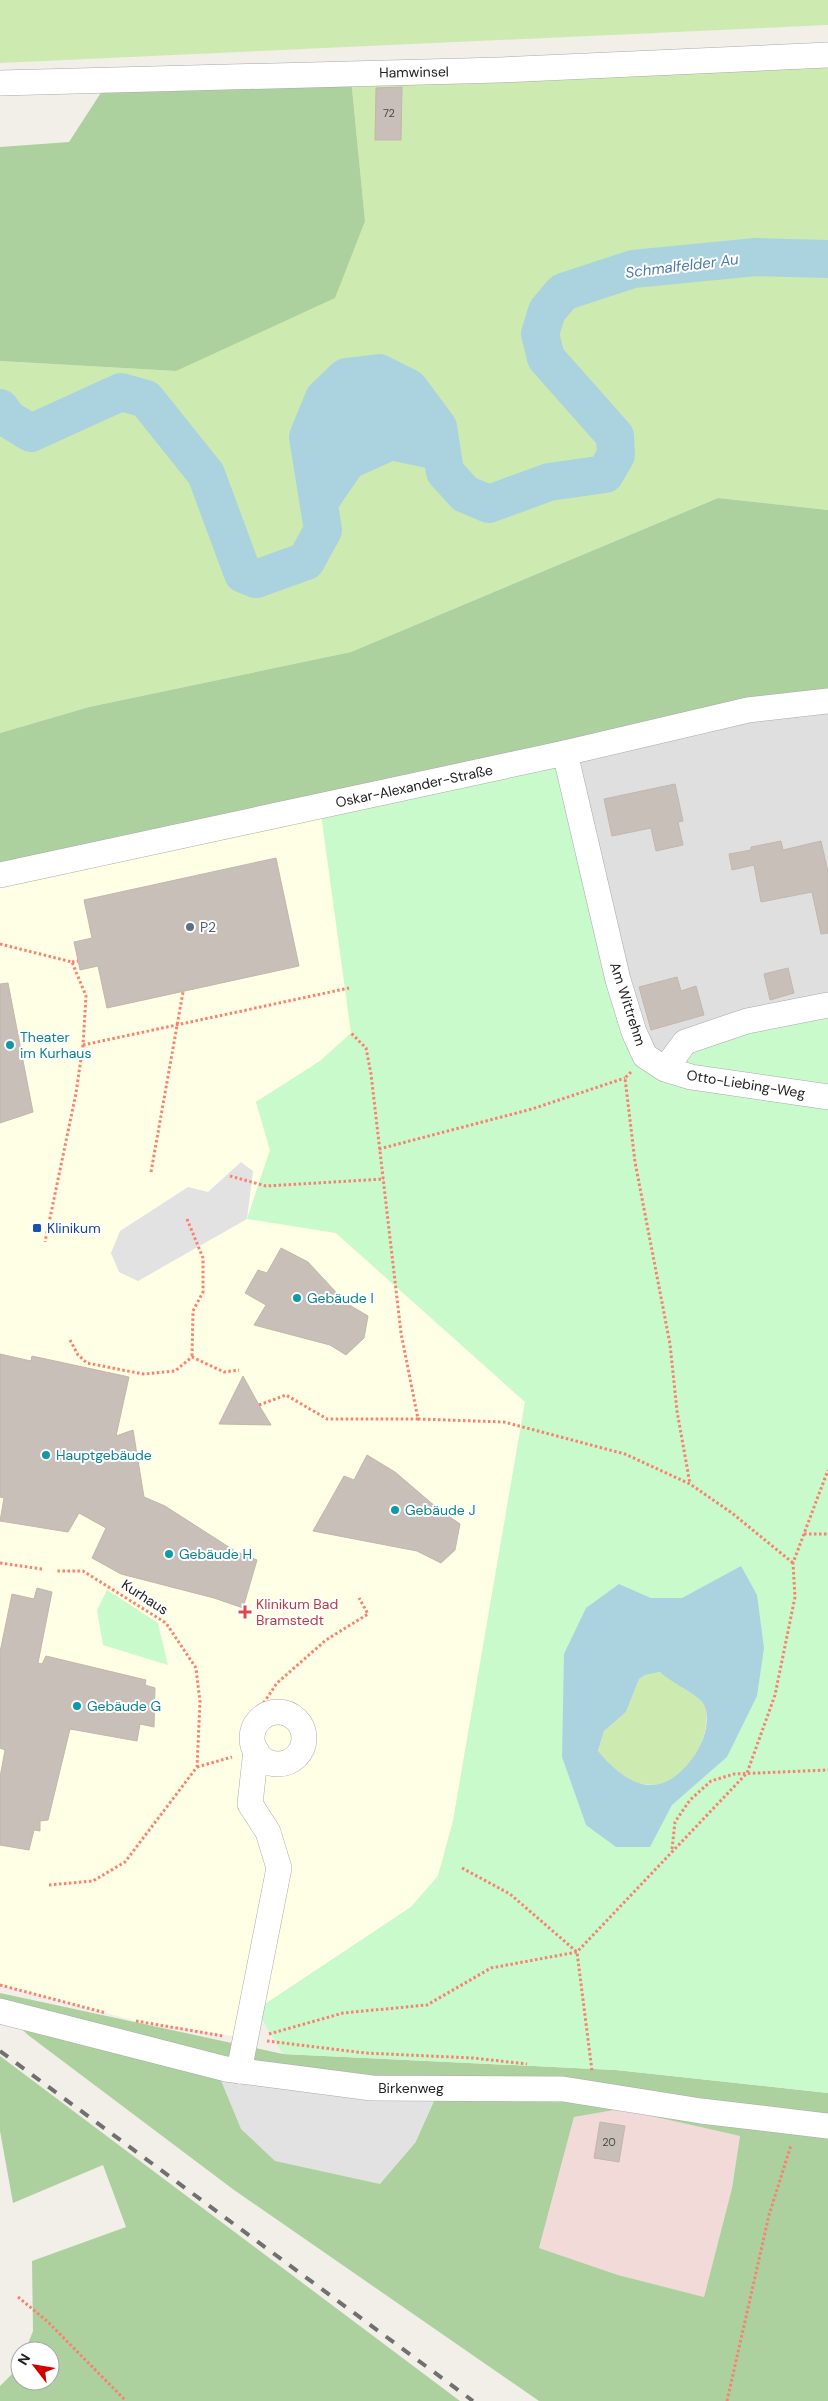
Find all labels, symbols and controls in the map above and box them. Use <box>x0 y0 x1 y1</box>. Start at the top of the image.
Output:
street label: Hamwinsel <box>379 62 449 82</box>
house number: 72 <box>383 106 395 120</box>
water label: Schmalfelder Au <box>624 249 740 283</box>
street label: Oskar-Alexander-Straße <box>334 761 494 811</box>
place label: P2 <box>200 918 216 936</box>
marker: P2 <box>184 921 196 933</box>
street label: Am Wittrehm <box>606 960 650 1048</box>
place label: Theater im Kurhaus <box>20 1028 91 1062</box>
marker: Theater im Kurhaus <box>4 1039 16 1051</box>
street label: Otto-Liebing-Weg <box>685 1066 807 1102</box>
place label: Klinikum <box>47 1219 101 1237</box>
marker: Klinikum <box>31 1222 43 1234</box>
place label: Gebäude I <box>307 1289 374 1307</box>
marker: Gebäude I <box>291 1292 303 1304</box>
place label: Hauptgebäude <box>56 1446 152 1464</box>
marker: Hauptgebäude <box>40 1449 52 1461</box>
place label: Gebäude J <box>405 1501 475 1519</box>
marker: Gebäude J <box>389 1504 401 1516</box>
place label: Gebäude H <box>179 1545 252 1563</box>
marker: Gebäude H <box>163 1548 175 1560</box>
street label: Kurhaus <box>118 1575 172 1619</box>
place label: Klinikum Bad Bramstedt <box>256 1595 338 1629</box>
marker: Klinikum Bad Bramstedt <box>238 1605 252 1619</box>
place label: Gebäude G <box>87 1697 161 1715</box>
marker: Gebäude G <box>71 1700 83 1712</box>
street label: Birkenweg <box>378 2079 444 2097</box>
house number: 20 <box>602 2135 616 2149</box>
north arrow <box>10 2341 60 2391</box>
text: N <box>14 2350 34 2368</box>

